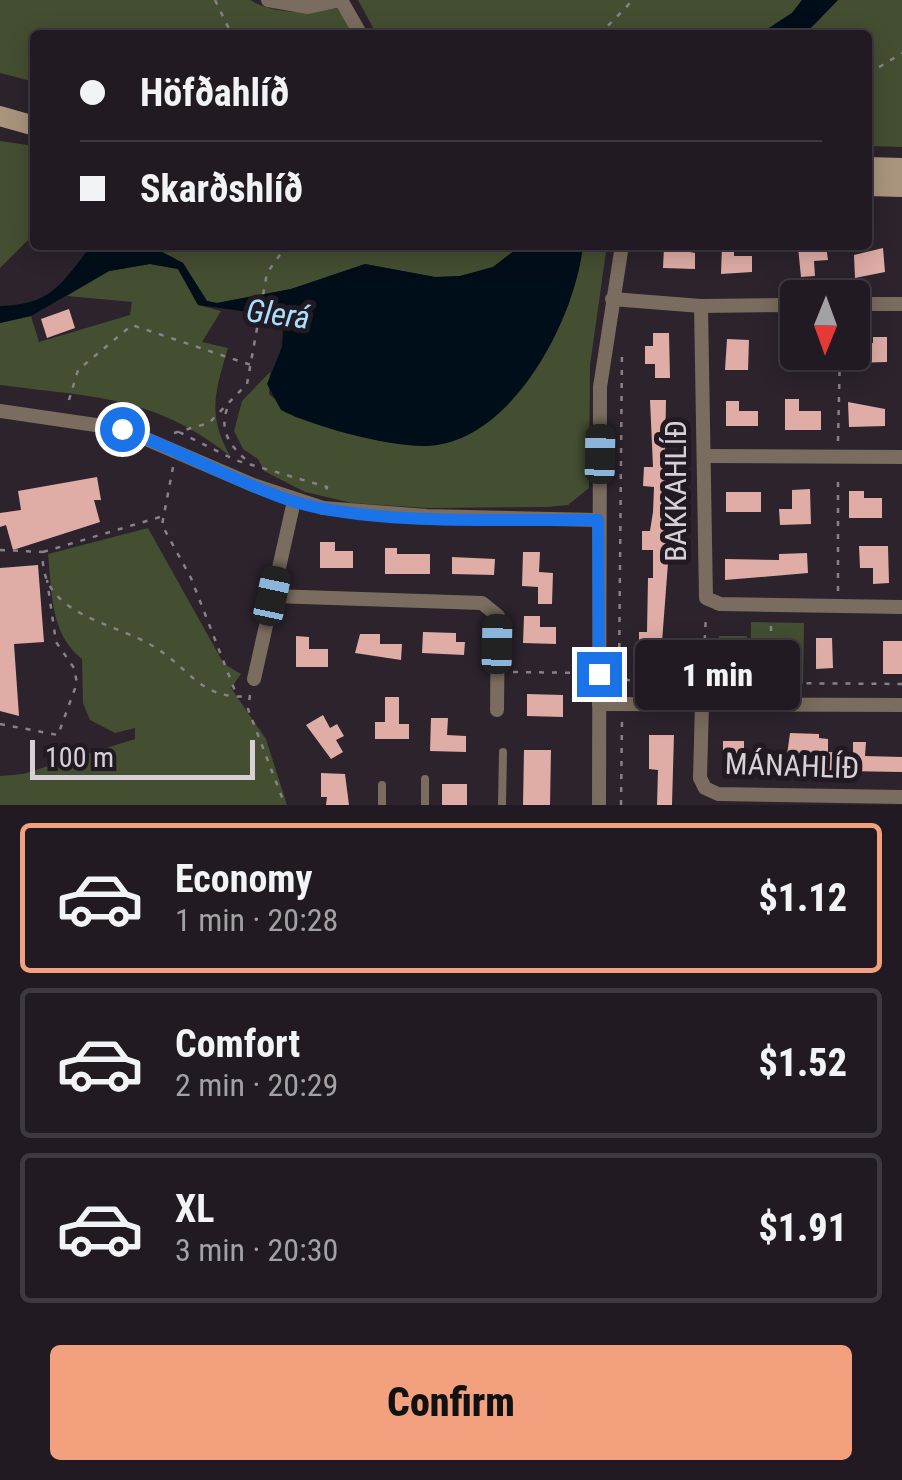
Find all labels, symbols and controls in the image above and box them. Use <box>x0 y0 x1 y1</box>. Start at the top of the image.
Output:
text: Höfðahlíð <box>140 71 289 115</box>
text: Skarðshlíð <box>140 167 303 211</box>
north arrow <box>780 280 870 370</box>
map controls <box>780 280 870 370</box>
water label: Glerá <box>244 291 313 337</box>
route start <box>100 407 145 452</box>
street label: BAKKAHLÍÐ <box>658 420 693 562</box>
car <box>584 424 616 484</box>
car <box>251 564 293 628</box>
car <box>481 614 513 674</box>
callout: 1 min <box>634 639 799 709</box>
route end <box>577 652 622 697</box>
text: 1 min <box>682 656 753 694</box>
scale bar <box>30 735 255 780</box>
text: 100 m <box>45 741 114 774</box>
street label: MÁNAHLÍÐ <box>724 746 860 785</box>
icon: car <box>55 853 145 943</box>
text: Economy <box>175 857 312 901</box>
text: $1.12 <box>758 876 847 920</box>
text: 1 min · 20:28 <box>175 901 338 939</box>
icon: car <box>55 1018 145 1108</box>
text: Comfort <box>175 1022 300 1066</box>
text: $1.52 <box>758 1041 847 1085</box>
text: 2 min · 20:29 <box>175 1066 338 1104</box>
icon: car <box>55 1183 145 1273</box>
text: XL <box>175 1187 214 1231</box>
text: $1.91 <box>758 1206 847 1250</box>
text: 3 min · 20:30 <box>175 1231 338 1269</box>
button: Confirm <box>50 1345 852 1460</box>

